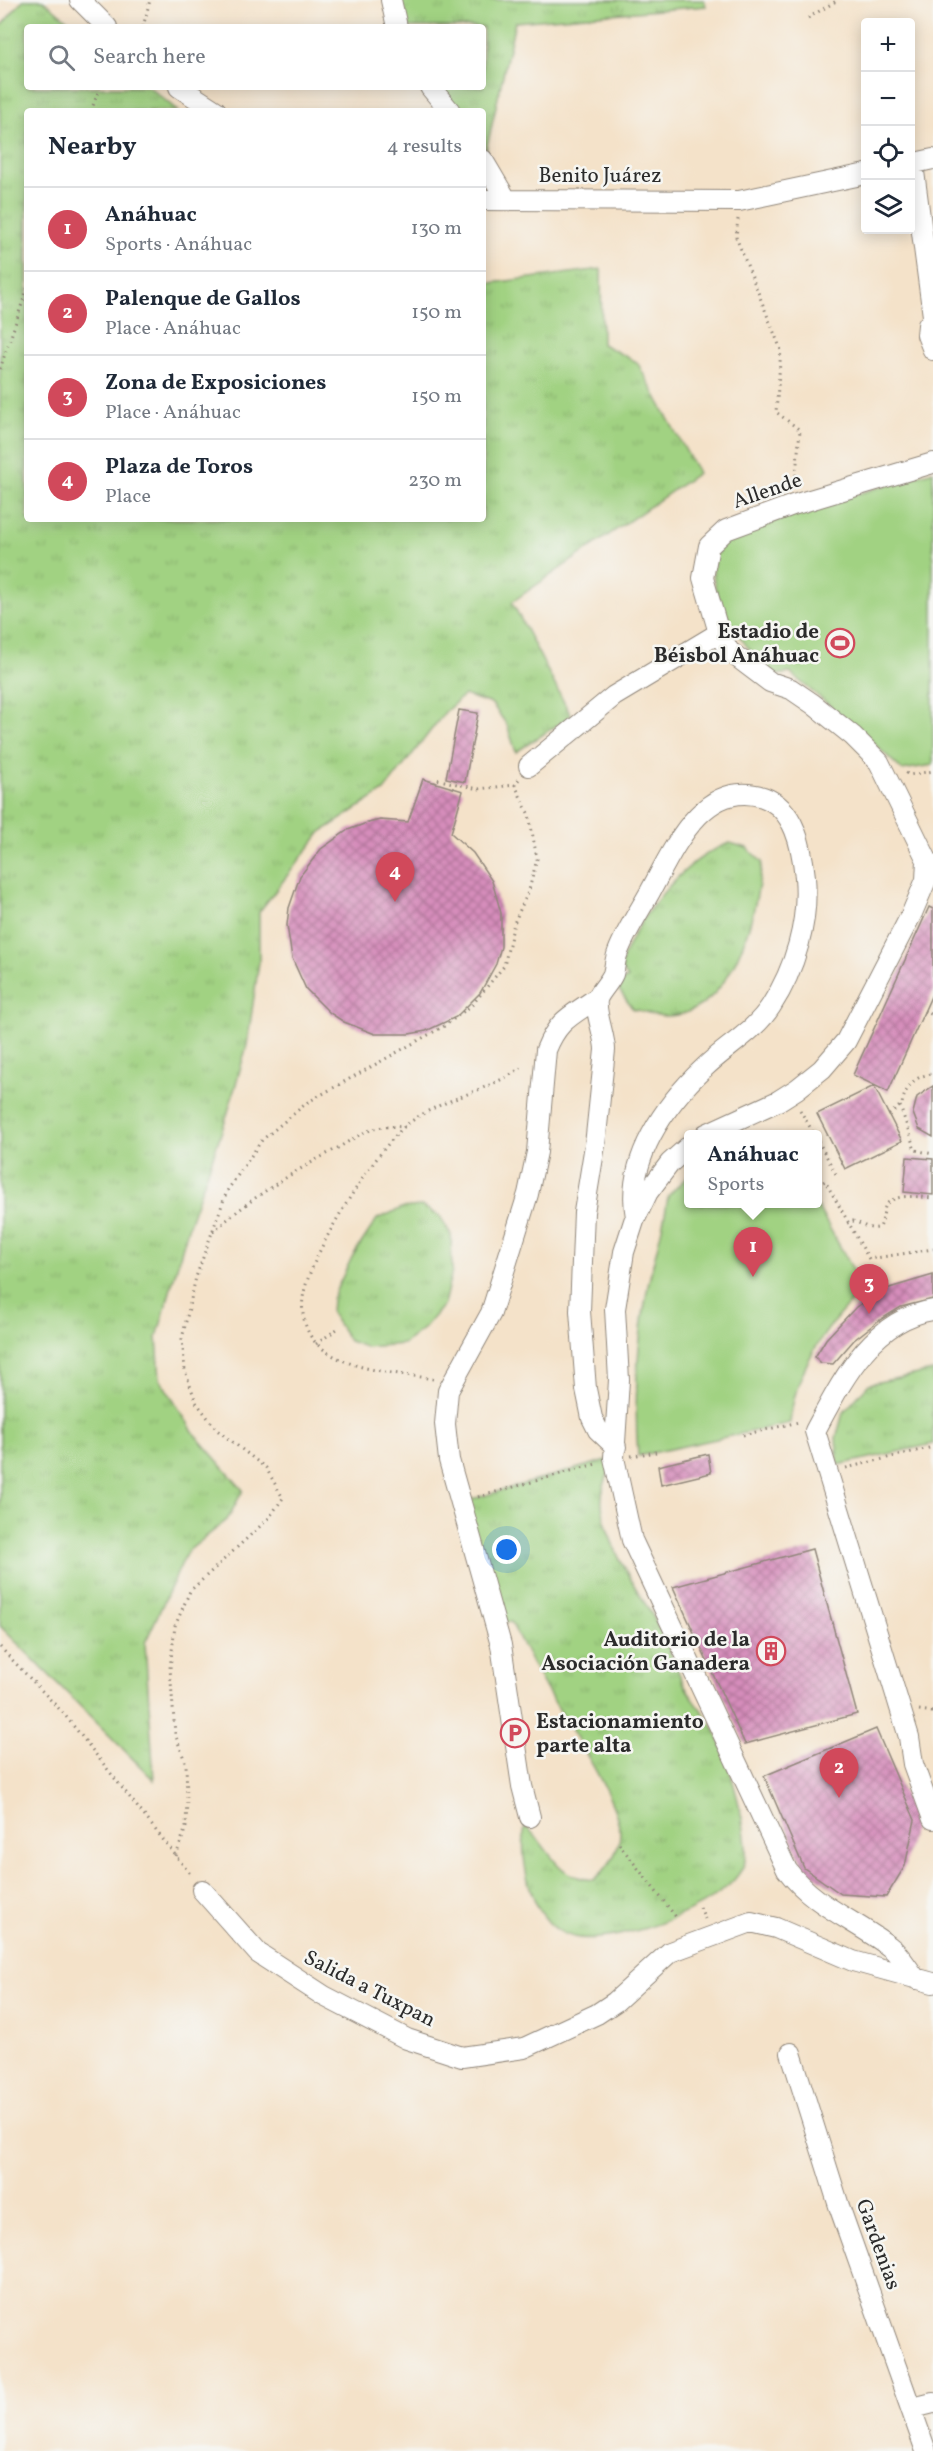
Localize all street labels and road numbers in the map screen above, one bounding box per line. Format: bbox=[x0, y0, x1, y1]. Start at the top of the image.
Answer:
street label: Benito Juárez bbox=[539, 162, 661, 191]
street label: Allende bbox=[729, 466, 806, 517]
street label: Salida a Tuxpan bbox=[298, 1944, 440, 2035]
street label: Gardenias bbox=[848, 2195, 907, 2294]

